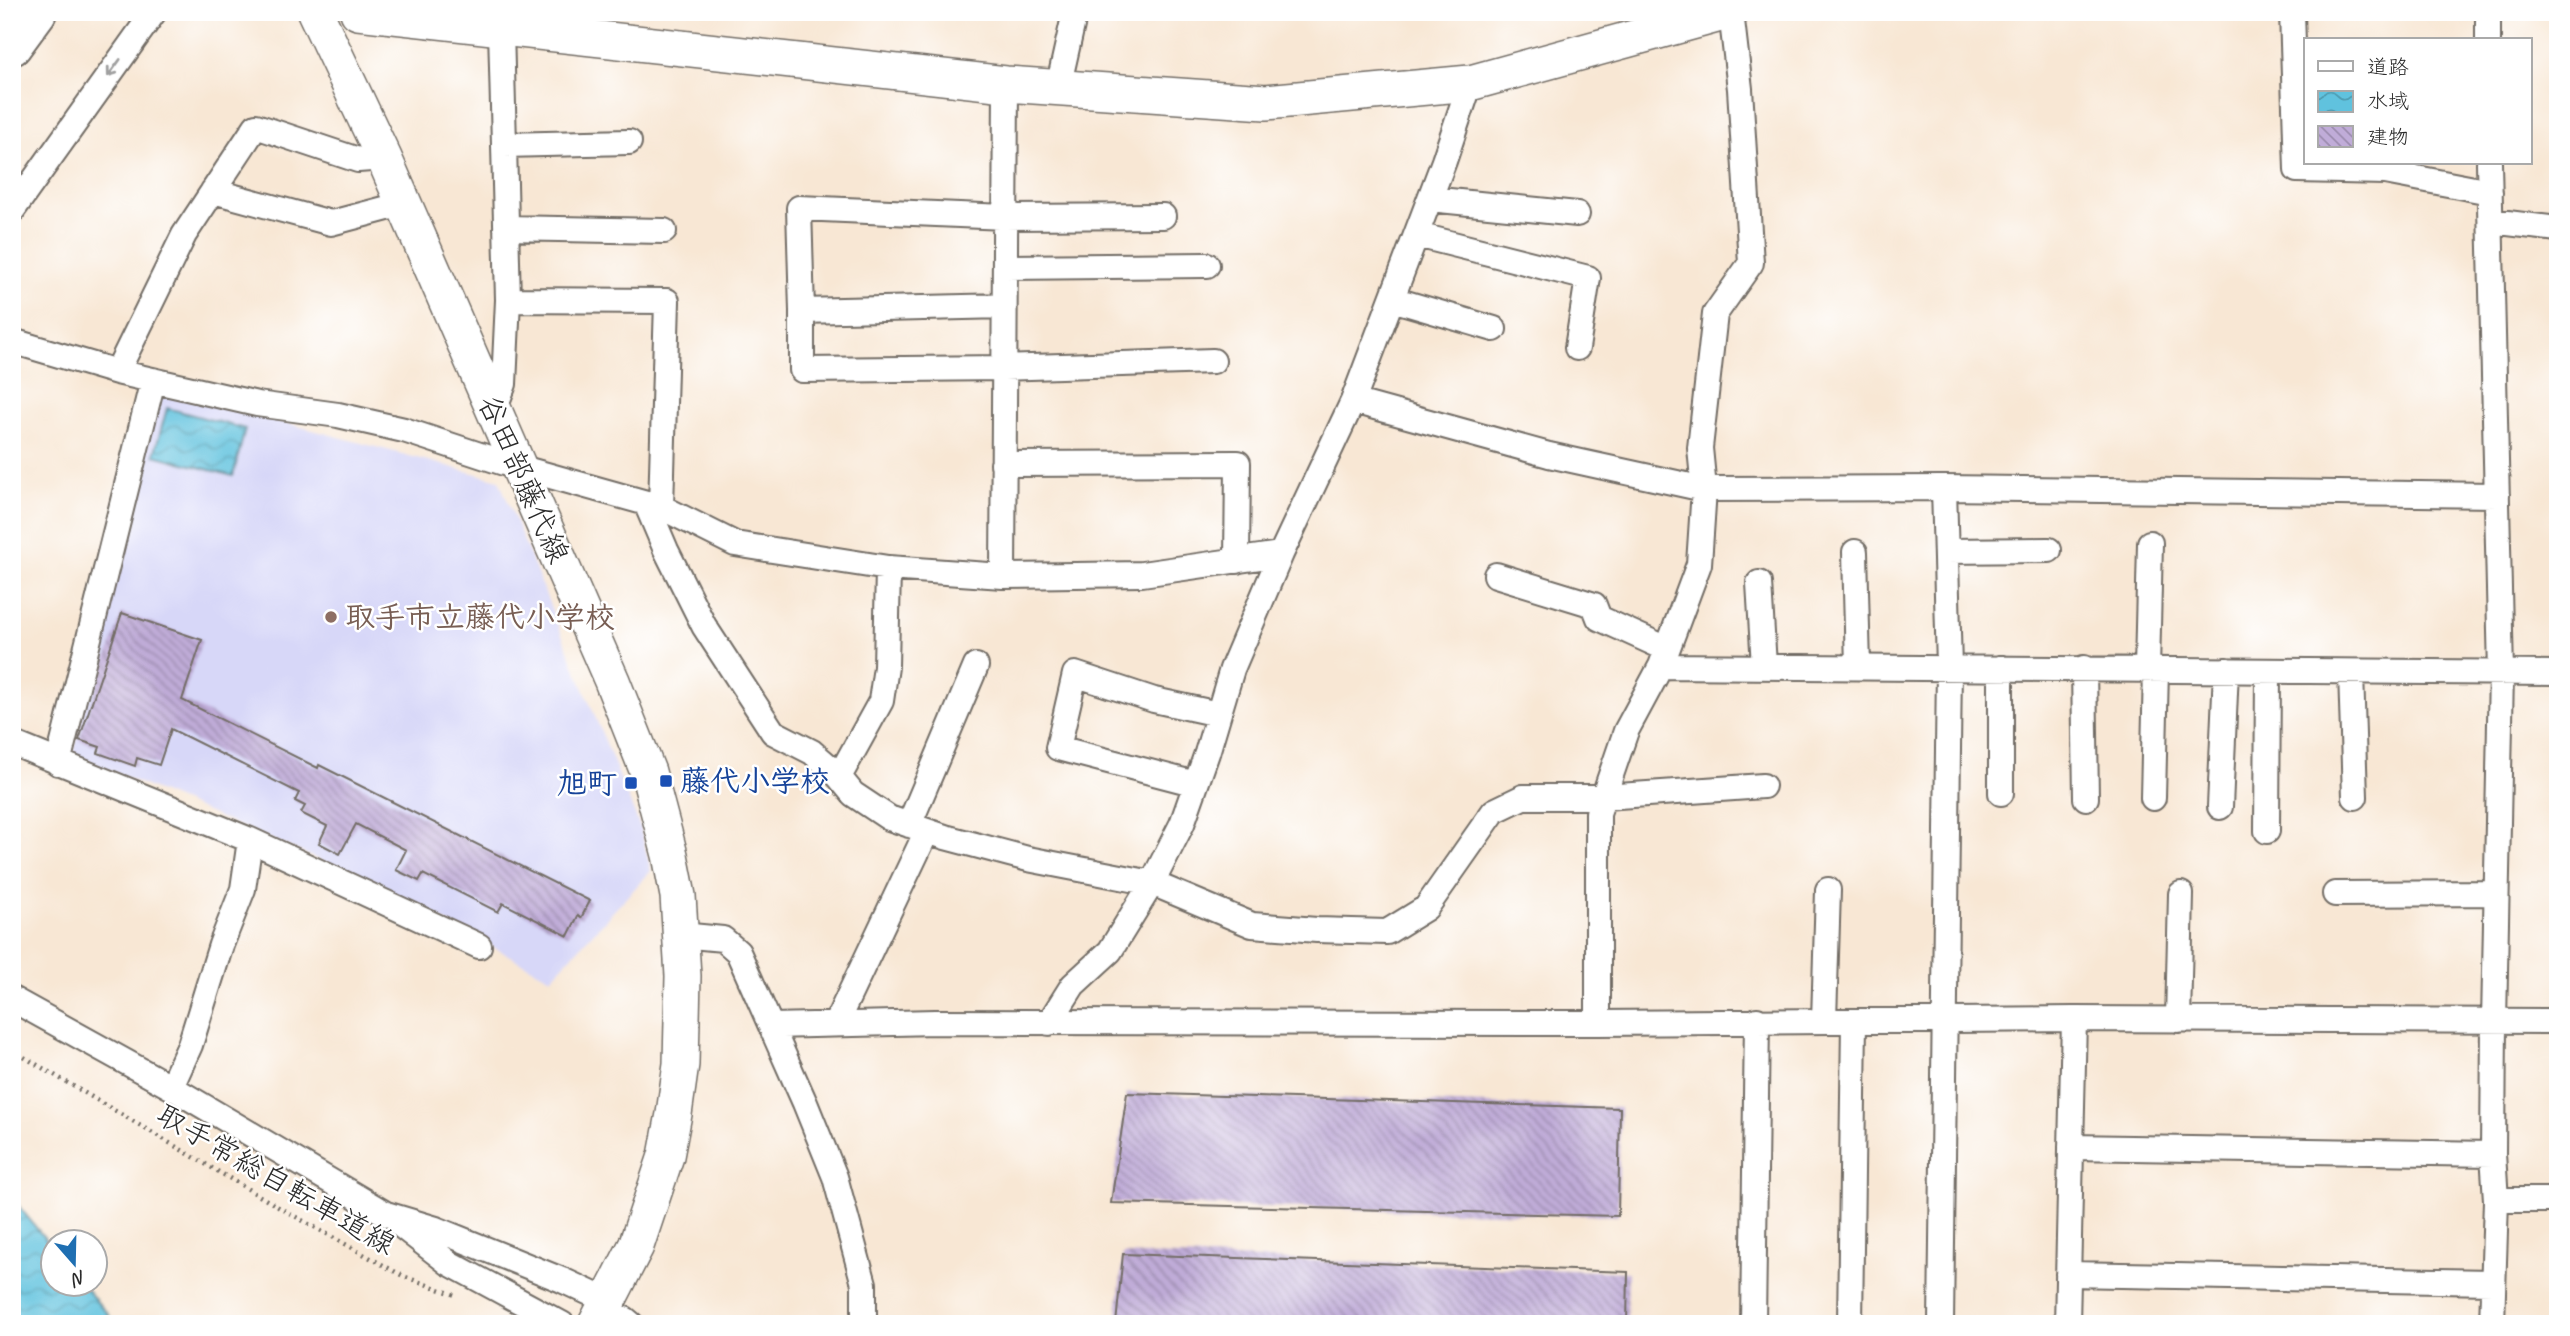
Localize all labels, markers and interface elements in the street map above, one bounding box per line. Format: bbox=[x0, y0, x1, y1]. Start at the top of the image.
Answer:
legend bbox=[2304, 38, 2532, 164]
text: 道路 bbox=[2367, 54, 2409, 80]
one-way arrow bbox=[107, 58, 122, 77]
text: 水域 bbox=[2367, 88, 2409, 114]
text: 建物 bbox=[2367, 124, 2409, 150]
street label: 谷田部藤代線 bbox=[470, 389, 578, 569]
place label: 取手市立藤代小学校 bbox=[345, 598, 615, 636]
marker: 取手市立藤代小学校 bbox=[323, 609, 339, 625]
place label: 藤代小学校 bbox=[680, 762, 830, 800]
place label: 旭町 bbox=[557, 764, 617, 802]
marker: 藤代小学校 bbox=[658, 773, 674, 789]
marker: 旭町 bbox=[623, 775, 639, 791]
street label: 取手常総自転車道線 bbox=[150, 1095, 402, 1263]
north arrow bbox=[38, 1228, 108, 1298]
text: N bbox=[67, 1265, 89, 1292]

